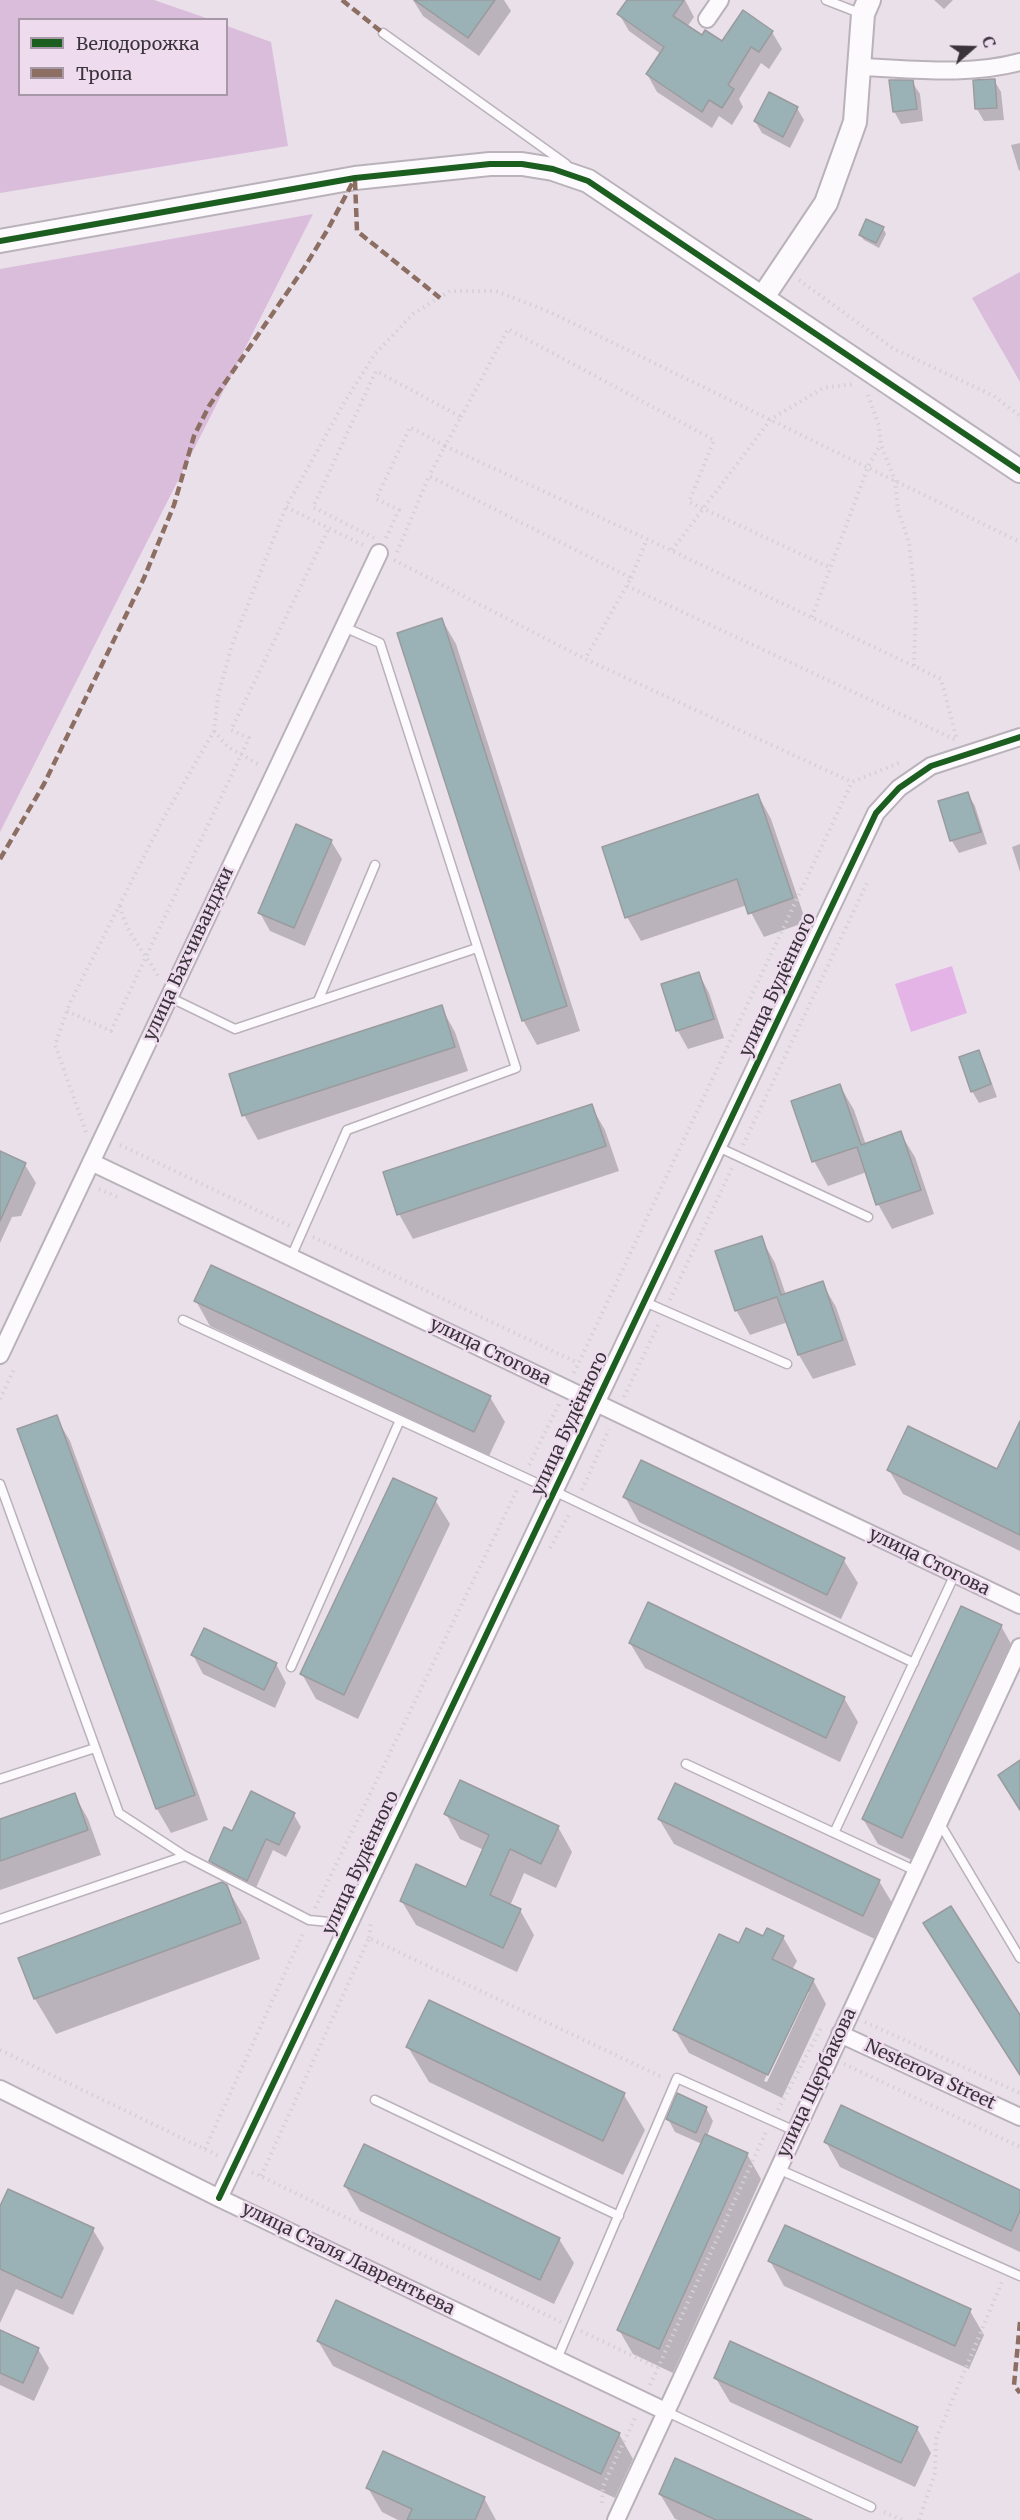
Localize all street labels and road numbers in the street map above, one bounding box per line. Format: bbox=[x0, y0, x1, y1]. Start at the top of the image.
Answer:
street label: улица Бахчиванджи bbox=[139, 864, 239, 1044]
street label: улица Будённого bbox=[735, 910, 821, 1060]
street label: улица Стогова bbox=[426, 1313, 554, 1391]
street label: улица Будённого bbox=[527, 1349, 613, 1499]
street label: улица Стогова bbox=[865, 1523, 993, 1601]
street label: улица Будённого bbox=[318, 1788, 404, 1938]
street label: улица Щербакова bbox=[773, 2005, 861, 2161]
street label: Nesterova Street bbox=[861, 2035, 999, 2115]
street label: улица Сталя Лаврентьева bbox=[238, 2198, 458, 2320]

